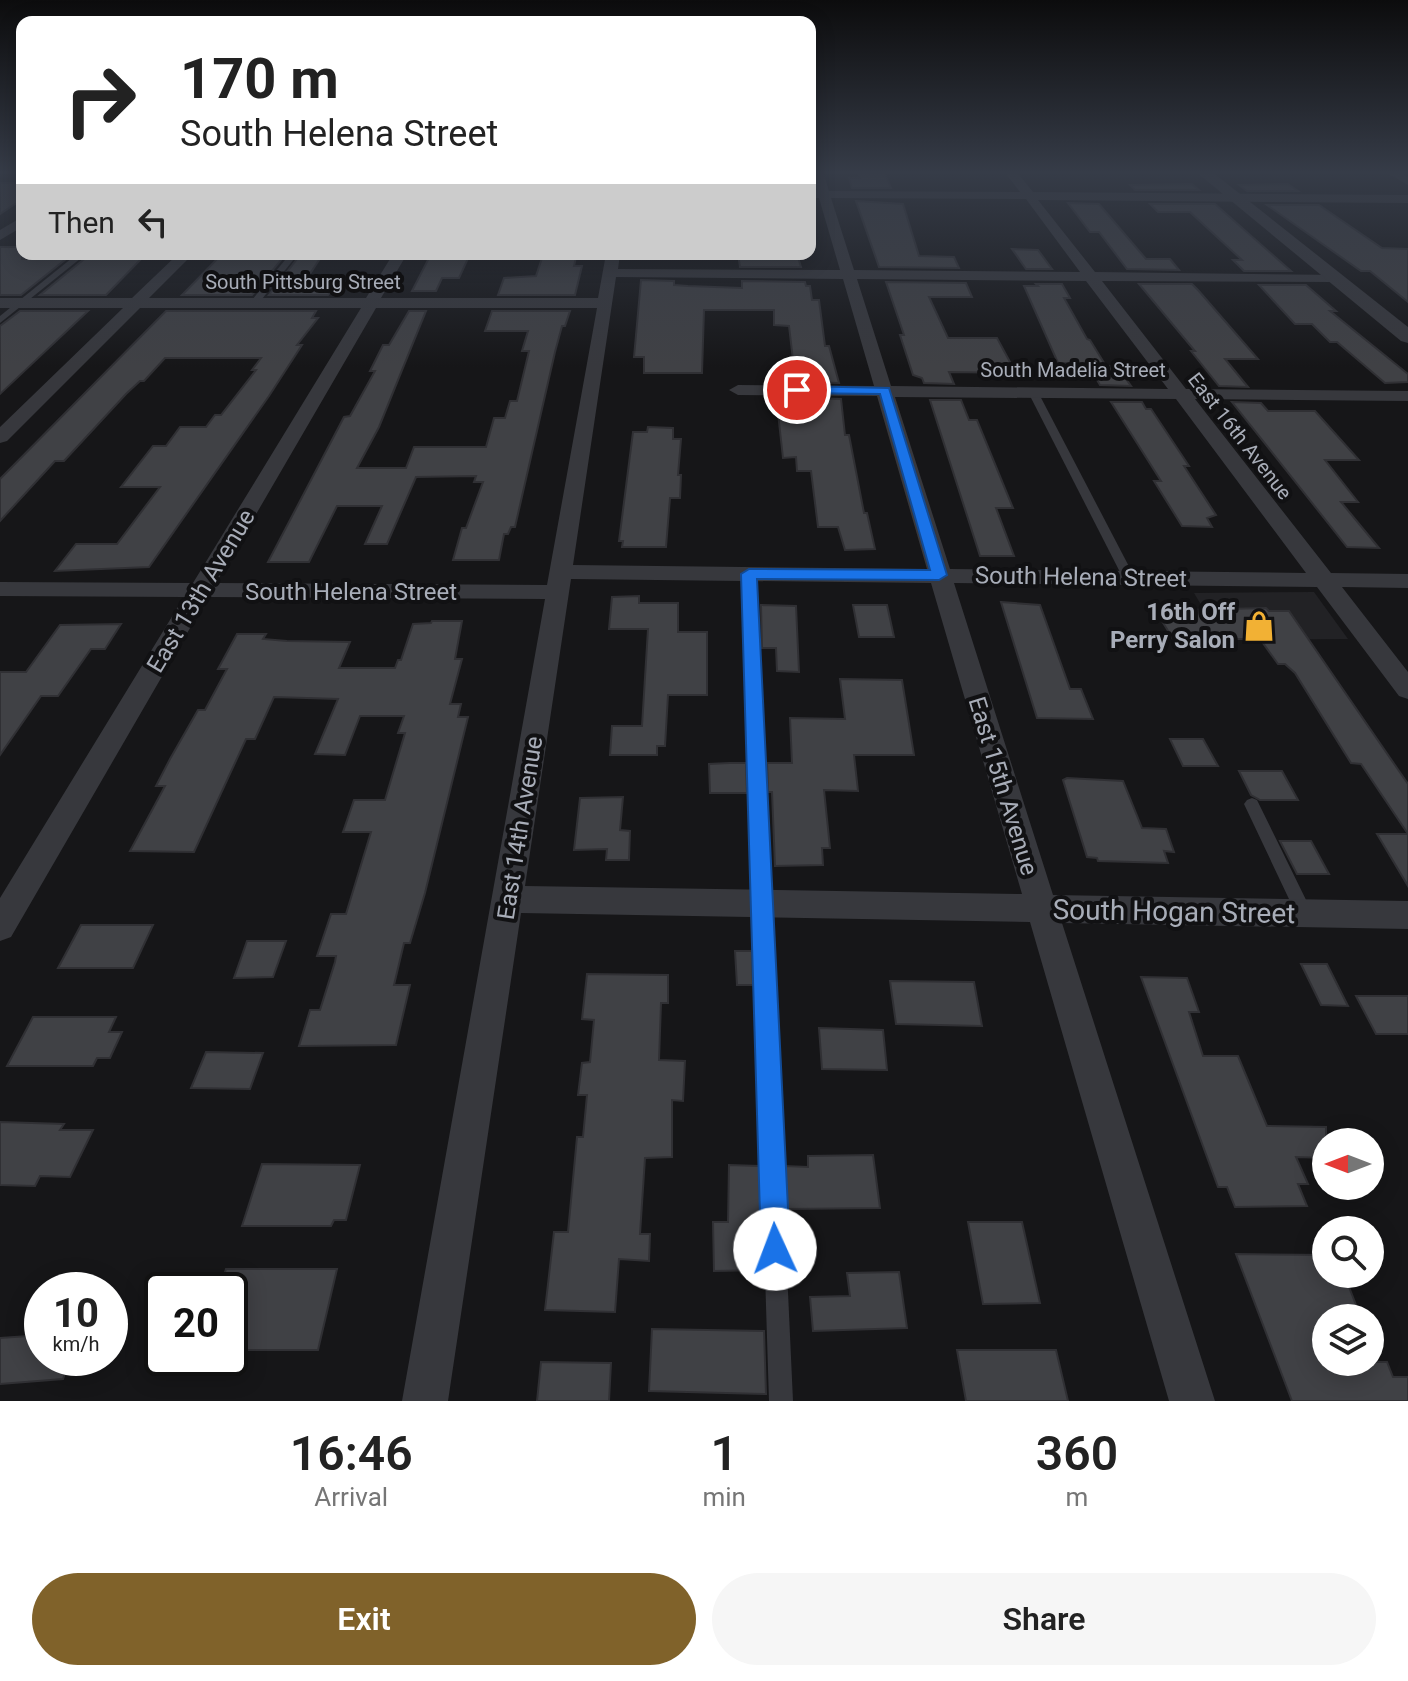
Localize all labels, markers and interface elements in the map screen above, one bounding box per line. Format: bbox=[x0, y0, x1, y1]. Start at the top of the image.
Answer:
text: 170 m bbox=[180, 46, 339, 112]
icon: right bbox=[48, 48, 152, 152]
text: South Helena Street bbox=[180, 113, 498, 155]
icon: left bbox=[131, 200, 175, 244]
text: Then bbox=[48, 205, 115, 240]
street label: South Pittsburg Street bbox=[205, 270, 401, 294]
pin bbox=[763, 356, 831, 424]
street label: South Madelia Street bbox=[980, 358, 1166, 382]
icon: arrive bbox=[775, 368, 819, 412]
street label: East 16th Avenue bbox=[1183, 368, 1297, 504]
street label: East 13th Avenue bbox=[141, 504, 261, 678]
street label: South Helena Street bbox=[975, 561, 1187, 593]
street label: South Helena Street bbox=[245, 578, 457, 606]
place label: 16th Off Perry Salon bbox=[1110, 598, 1235, 654]
shop icon: 16th Off Perry Salon bbox=[1242, 609, 1276, 643]
street label: East 15th Avenue bbox=[963, 693, 1043, 879]
street label: East 14th Avenue bbox=[492, 734, 548, 922]
street label: South Hogan Street bbox=[1052, 893, 1296, 930]
north arrow bbox=[1312, 1128, 1384, 1200]
map controls bbox=[1312, 1128, 1384, 1376]
position arrow bbox=[733, 1207, 817, 1291]
button: search bbox=[1312, 1216, 1384, 1288]
speed limit sign: 20 bbox=[144, 1272, 248, 1376]
text: 10 bbox=[53, 1290, 99, 1337]
button: layers bbox=[1312, 1304, 1384, 1376]
text: km/h bbox=[53, 1332, 99, 1356]
text: 16:46 bbox=[290, 1425, 413, 1482]
text: 1 bbox=[711, 1425, 738, 1482]
text: 360 bbox=[1036, 1425, 1118, 1482]
text: Arrival bbox=[314, 1482, 388, 1512]
text: min bbox=[702, 1482, 746, 1512]
text: m bbox=[1066, 1482, 1088, 1512]
button: Exit bbox=[32, 1573, 696, 1665]
button: Share bbox=[712, 1573, 1376, 1665]

